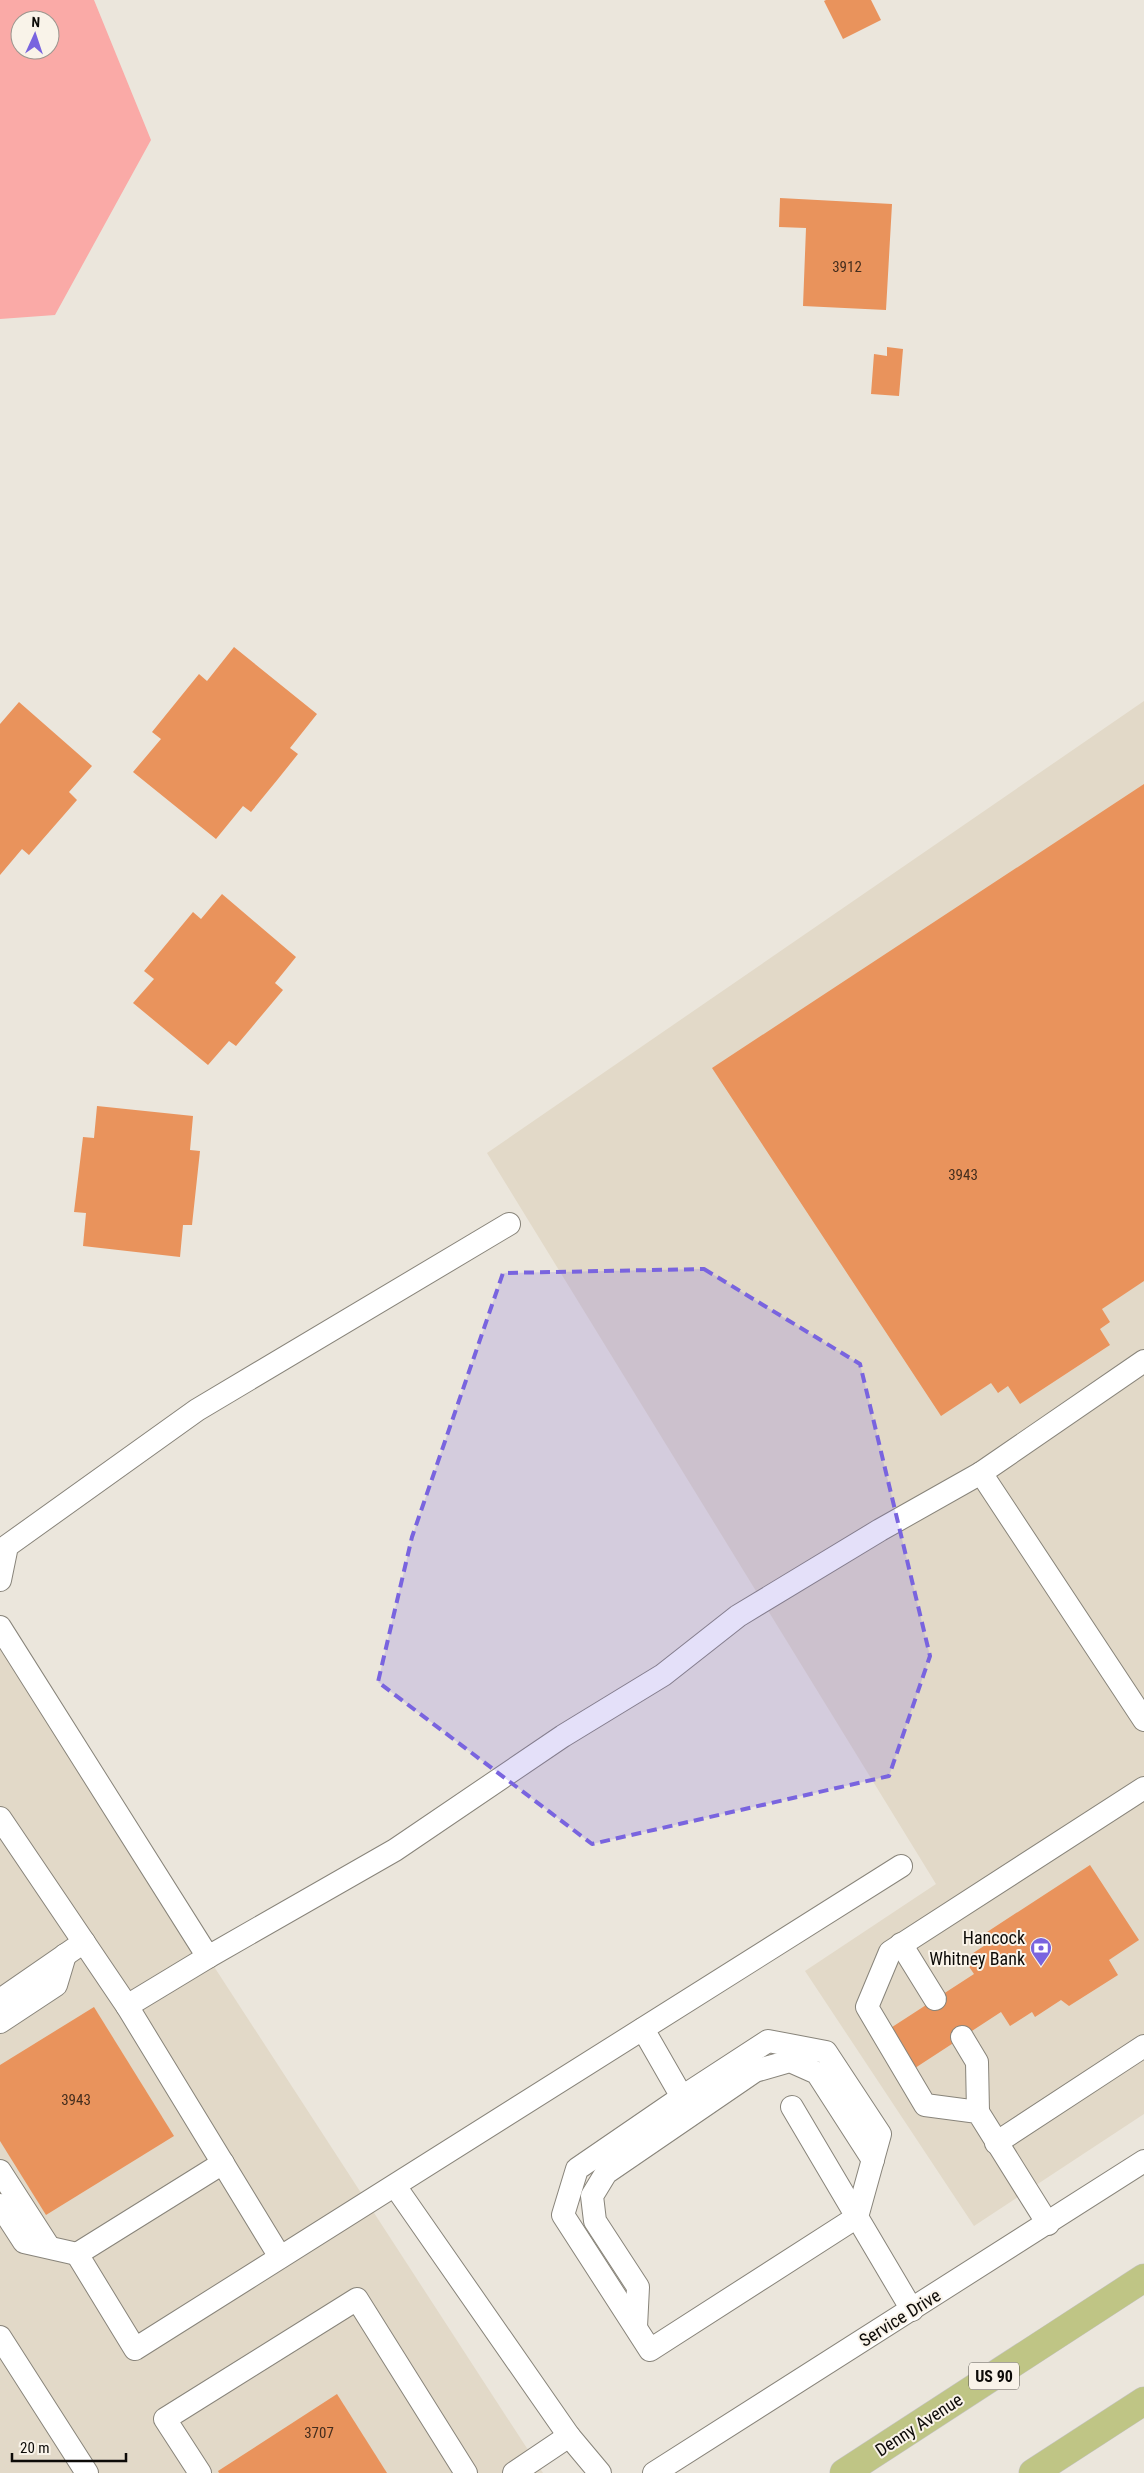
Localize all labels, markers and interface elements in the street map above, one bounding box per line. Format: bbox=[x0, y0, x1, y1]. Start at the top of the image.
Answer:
north arrow bbox=[10, 10, 60, 60]
text: N bbox=[31, 14, 40, 30]
house number: 3912 bbox=[832, 258, 862, 276]
house number: 3943 bbox=[948, 1166, 978, 1184]
place label: Hancock Whitney Bank bbox=[929, 1927, 1025, 1969]
bank icon: Hancock Whitney Bank bbox=[1029, 1936, 1053, 1967]
house number: 3943 bbox=[61, 2091, 91, 2109]
street label: Service Drive bbox=[855, 2284, 944, 2351]
road number: US 90 bbox=[969, 2362, 1019, 2390]
street label: Denny Avenue bbox=[871, 2389, 966, 2461]
house number: 3707 bbox=[304, 2424, 334, 2442]
scale bar bbox=[12, 2430, 126, 2462]
text: 20 m bbox=[20, 2439, 50, 2457]

